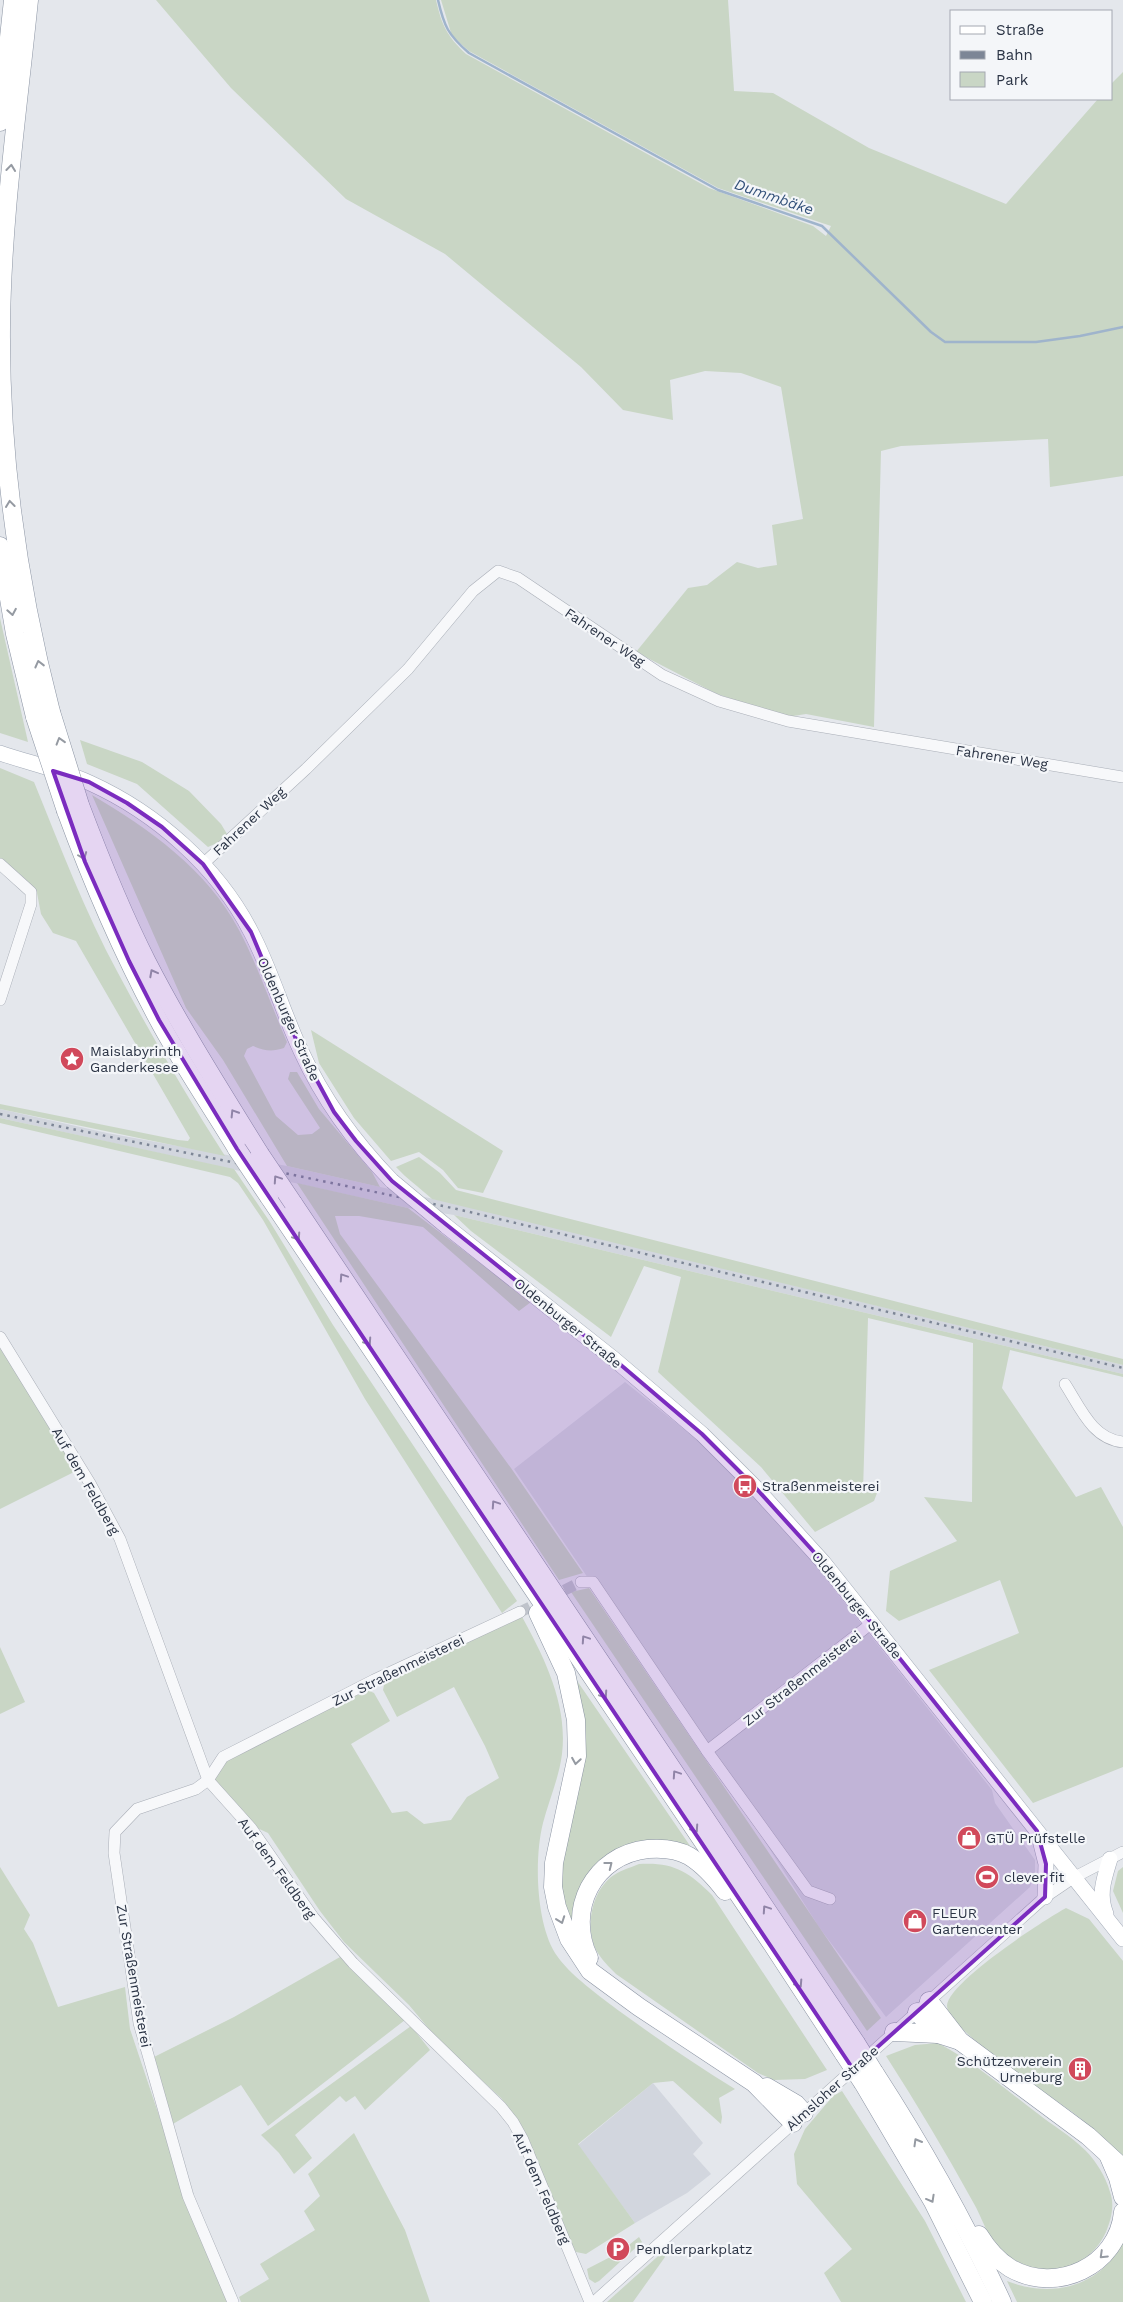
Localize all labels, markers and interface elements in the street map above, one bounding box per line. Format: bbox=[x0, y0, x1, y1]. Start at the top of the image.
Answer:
legend bbox=[950, 10, 1113, 100]
text: Straße bbox=[996, 21, 1044, 39]
text: Bahn bbox=[996, 46, 1033, 64]
text: Park bbox=[996, 71, 1029, 89]
one-way arrow bbox=[5, 163, 16, 171]
water label: Dummbäke bbox=[732, 175, 816, 219]
one-way arrow bbox=[5, 500, 16, 508]
street label: Fahrener Weg bbox=[562, 604, 649, 670]
one-way arrow bbox=[6, 607, 16, 616]
one-way arrow bbox=[34, 660, 45, 669]
one-way arrow bbox=[55, 738, 65, 746]
street label: Fahrener Weg bbox=[955, 742, 1050, 772]
street label: Fahrener Weg bbox=[210, 783, 289, 859]
one-way arrow bbox=[77, 851, 87, 860]
street label: Oldenburger Straße bbox=[254, 955, 324, 1083]
one-way arrow bbox=[149, 969, 159, 978]
place label: Maislabyrinth Ganderkesee bbox=[90, 1043, 181, 1075]
place icon: Maislabyrinth Ganderkesee bbox=[59, 1046, 85, 1072]
one-way arrow bbox=[231, 1110, 241, 1119]
one-way arrow bbox=[273, 1175, 283, 1184]
one-way arrow bbox=[291, 1231, 300, 1241]
one-way arrow bbox=[340, 1273, 349, 1283]
street label: Oldenburger Straße bbox=[511, 1275, 625, 1371]
one-way arrow bbox=[362, 1337, 371, 1346]
street label: Auf dem Feldberg bbox=[49, 1425, 123, 1538]
bus stop icon: Straßenmeisterei bbox=[732, 1473, 758, 1499]
place label: Straßenmeisterei bbox=[762, 1478, 879, 1494]
one-way arrow bbox=[492, 1500, 501, 1510]
street label: Oldenburger Straße bbox=[809, 1548, 905, 1662]
street label: Zur Straßenmeisterei bbox=[740, 1627, 864, 1729]
street label: Zur Straßenmeisterei bbox=[329, 1631, 467, 1709]
one-way arrow bbox=[582, 1635, 591, 1645]
one-way arrow bbox=[598, 1689, 607, 1698]
one-way arrow bbox=[571, 1757, 581, 1765]
one-way arrow bbox=[673, 1770, 682, 1780]
street label: Auf dem Feldberg bbox=[235, 1814, 319, 1922]
one-way arrow bbox=[689, 1824, 698, 1833]
shop icon: GTÜ Prüfstelle bbox=[956, 1825, 982, 1851]
place label: GTÜ Prüfstelle bbox=[986, 1830, 1086, 1846]
one-way arrow bbox=[603, 1863, 612, 1871]
sports icon: clever fit bbox=[974, 1864, 1000, 1890]
place label: clever fit bbox=[1004, 1869, 1064, 1885]
street label: Zur Straßenmeisterei bbox=[114, 1903, 154, 2049]
one-way arrow bbox=[763, 1905, 773, 1914]
place label: FLEUR Gartencenter bbox=[932, 1905, 1022, 1937]
shop icon: FLEUR Gartencenter bbox=[902, 1908, 928, 1934]
one-way arrow bbox=[555, 1915, 565, 1924]
one-way arrow bbox=[793, 1979, 802, 1988]
street label: Almsloher Straße bbox=[782, 2042, 882, 2134]
place label: Schützenverein Urneburg bbox=[957, 2053, 1063, 2085]
building icon: Schützenverein Urneburg bbox=[1067, 2056, 1093, 2082]
street label: Auf dem Feldberg bbox=[510, 2129, 574, 2247]
one-way arrow bbox=[914, 2138, 924, 2147]
one-way arrow bbox=[925, 2194, 935, 2203]
parking icon: Pendlerparkplatz bbox=[605, 2236, 631, 2262]
place label: Pendlerparkplatz bbox=[636, 2241, 752, 2257]
one-way arrow bbox=[1100, 2249, 1109, 2258]

